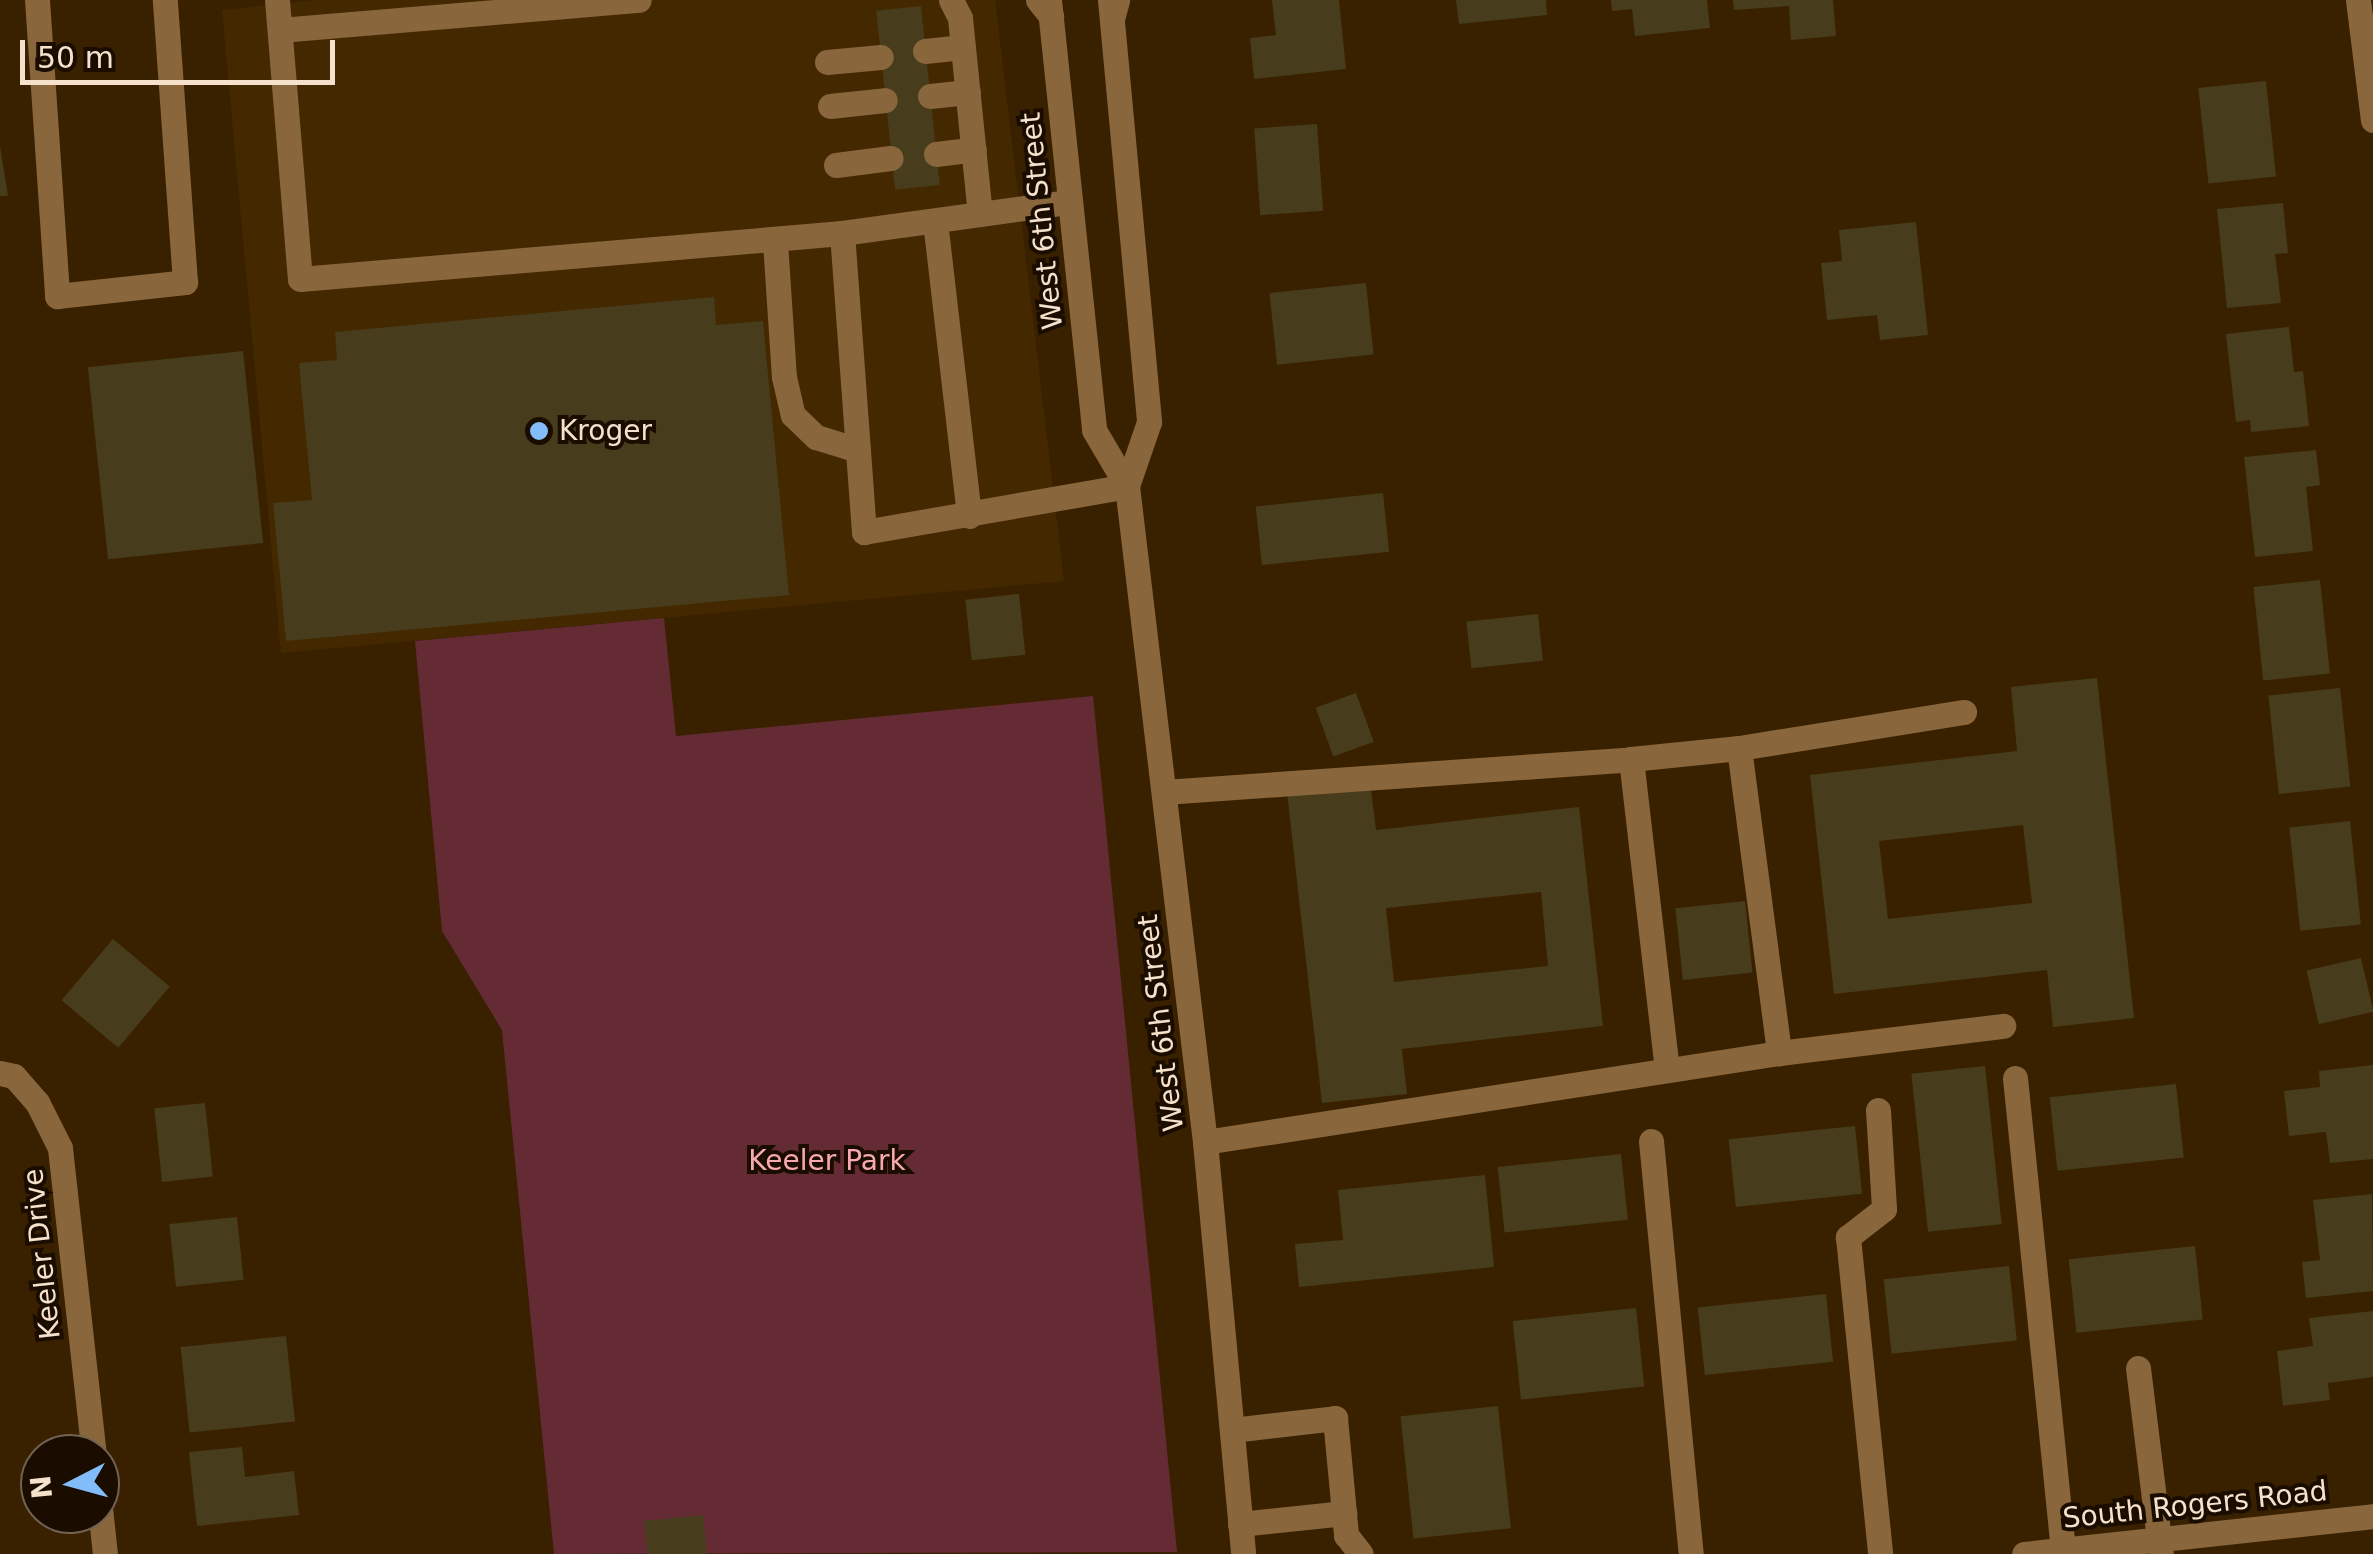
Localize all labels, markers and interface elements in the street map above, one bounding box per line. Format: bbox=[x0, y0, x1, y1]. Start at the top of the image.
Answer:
scale bar bbox=[25, 20, 340, 82]
text: 50 m bbox=[37, 40, 114, 75]
street label: West 6th Street bbox=[1014, 111, 1070, 331]
place label: Kroger bbox=[559, 414, 652, 448]
marker: Kroger bbox=[528, 420, 550, 442]
street label: West 6th Street bbox=[1131, 913, 1191, 1133]
park label: Keeler Park bbox=[748, 1144, 906, 1178]
street label: Keeler Drive bbox=[16, 1167, 68, 1341]
north arrow bbox=[20, 1434, 120, 1534]
text: N bbox=[24, 1474, 59, 1500]
street label: South Rogers Road bbox=[2061, 1474, 2329, 1536]

